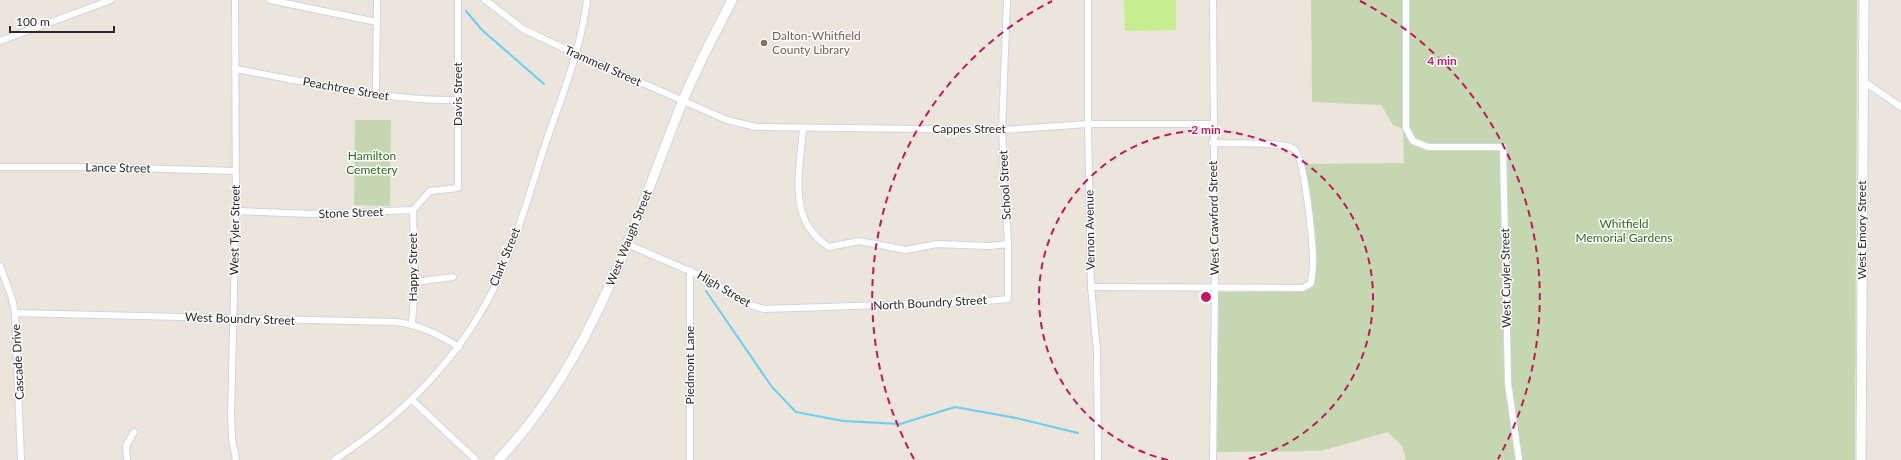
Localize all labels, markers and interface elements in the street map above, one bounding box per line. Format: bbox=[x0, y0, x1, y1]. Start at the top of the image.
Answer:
scale bar bbox=[10, 8, 114, 34]
text: 100 m bbox=[16, 14, 50, 29]
place label: Dalton-Whitfield County Library bbox=[772, 28, 861, 57]
marker: Dalton-Whitfield County Library bbox=[759, 38, 769, 48]
street label: Trammell Street bbox=[563, 42, 645, 89]
text: 4 min bbox=[1427, 53, 1457, 68]
street label: Davis Street bbox=[450, 61, 465, 126]
street label: Peachtree Street bbox=[302, 74, 391, 104]
street label: Cappes Street bbox=[932, 121, 1007, 136]
text: 2 min bbox=[1191, 122, 1221, 137]
park label: Hamilton Cemetery bbox=[346, 148, 399, 177]
street label: School Street bbox=[995, 149, 1014, 220]
street label: Lance Street bbox=[85, 159, 152, 176]
street label: West Crawford Street bbox=[1205, 160, 1222, 275]
street label: West Emory Street bbox=[1854, 180, 1869, 280]
street label: West Tyler Street bbox=[226, 184, 243, 275]
street label: West Waugh Street bbox=[602, 187, 655, 288]
street label: Vernon Avenue bbox=[1081, 190, 1098, 270]
street label: Stone Street bbox=[318, 204, 384, 221]
park label: Whitfield Memorial Gardens bbox=[1576, 216, 1672, 245]
street label: Clark Street bbox=[486, 225, 523, 288]
street label: West Cuyler Street bbox=[1497, 227, 1514, 328]
street label: Happy Street bbox=[405, 232, 420, 301]
street label: High Street bbox=[695, 267, 754, 310]
centre of rings bbox=[1199, 290, 1213, 304]
street label: North Boundry Street bbox=[873, 292, 988, 313]
street label: West Boundry Street bbox=[185, 309, 296, 328]
street label: Cascade Drive bbox=[8, 324, 27, 400]
street label: Piedmont Lane bbox=[682, 326, 697, 404]

